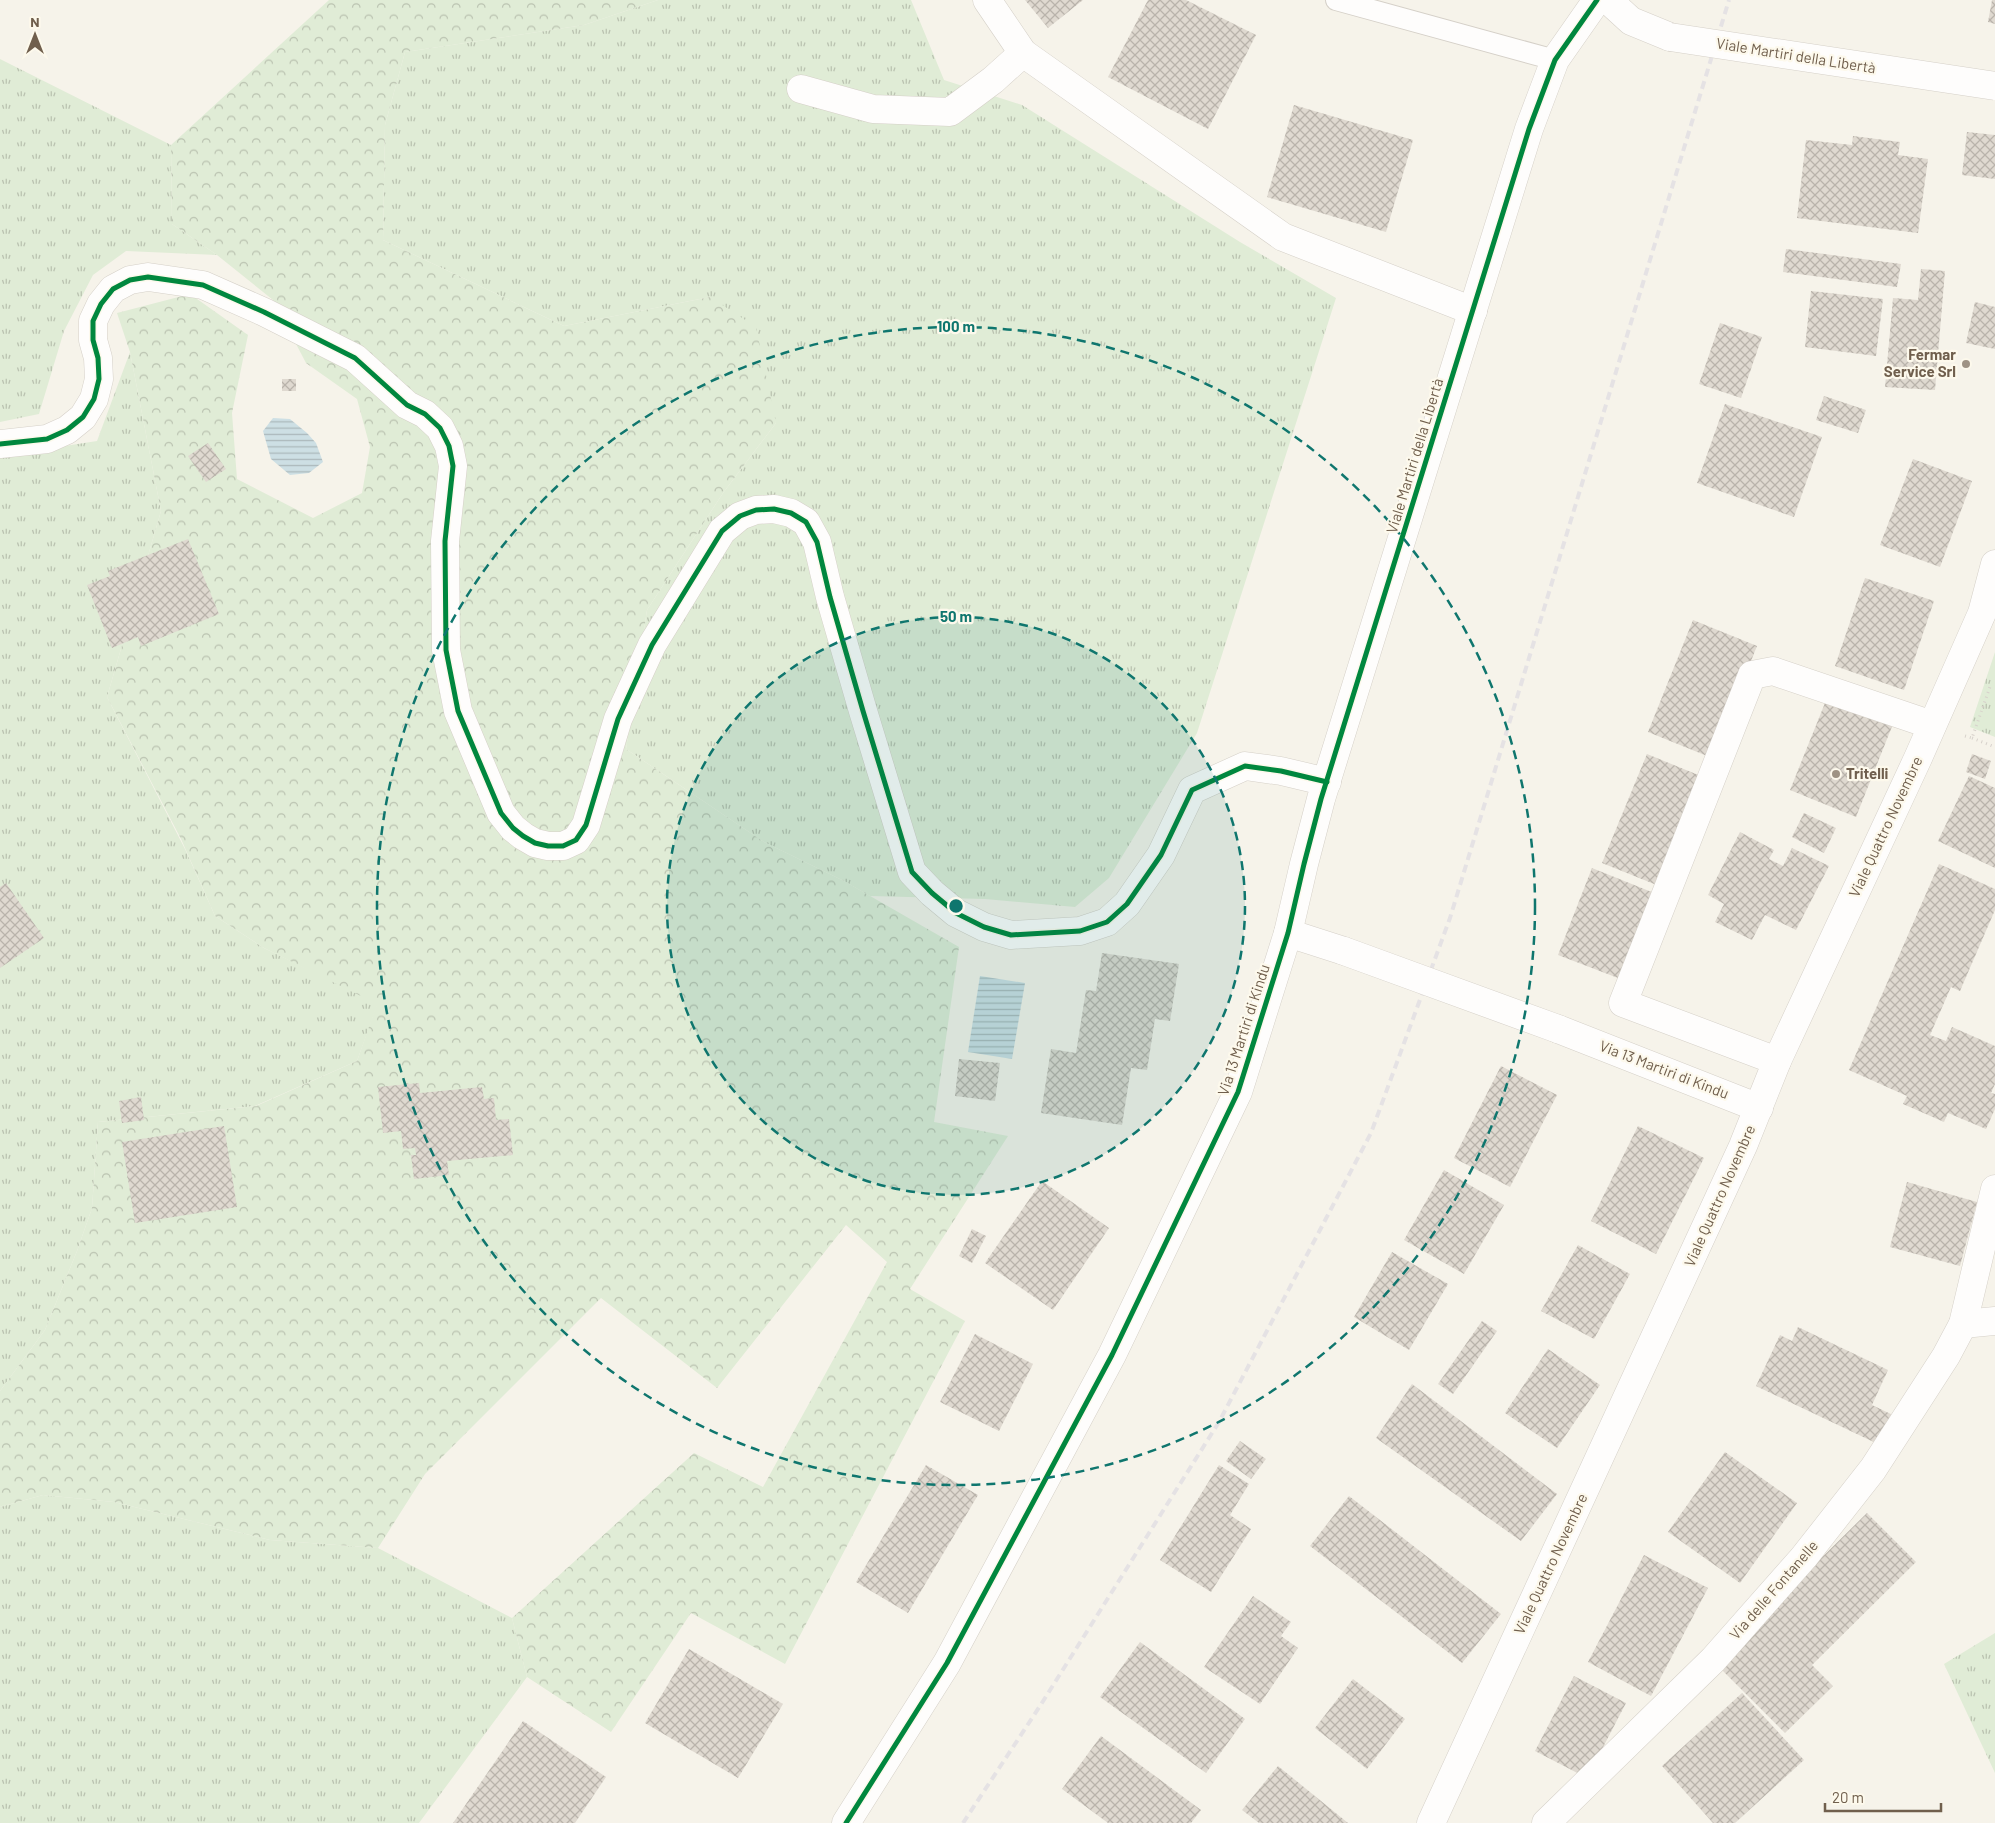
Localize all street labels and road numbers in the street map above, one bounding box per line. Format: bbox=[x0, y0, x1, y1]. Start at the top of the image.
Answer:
street label: Viale Martiri della Libertà bbox=[1715, 34, 1877, 77]
street label: Viale Martiri della Libertà bbox=[1382, 376, 1446, 535]
street label: Viale Quattro Novembre bbox=[1845, 753, 1926, 900]
street label: Via 13 Martiri di Kindu bbox=[1213, 962, 1273, 1098]
street label: Via 13 Martiri di Kindu bbox=[1597, 1036, 1732, 1102]
street label: Viale Quattro Novembre bbox=[1680, 1122, 1759, 1269]
street label: Viale Quattro Novembre bbox=[1510, 1490, 1591, 1637]
street label: Via delle Fontanelle bbox=[1725, 1536, 1821, 1643]

